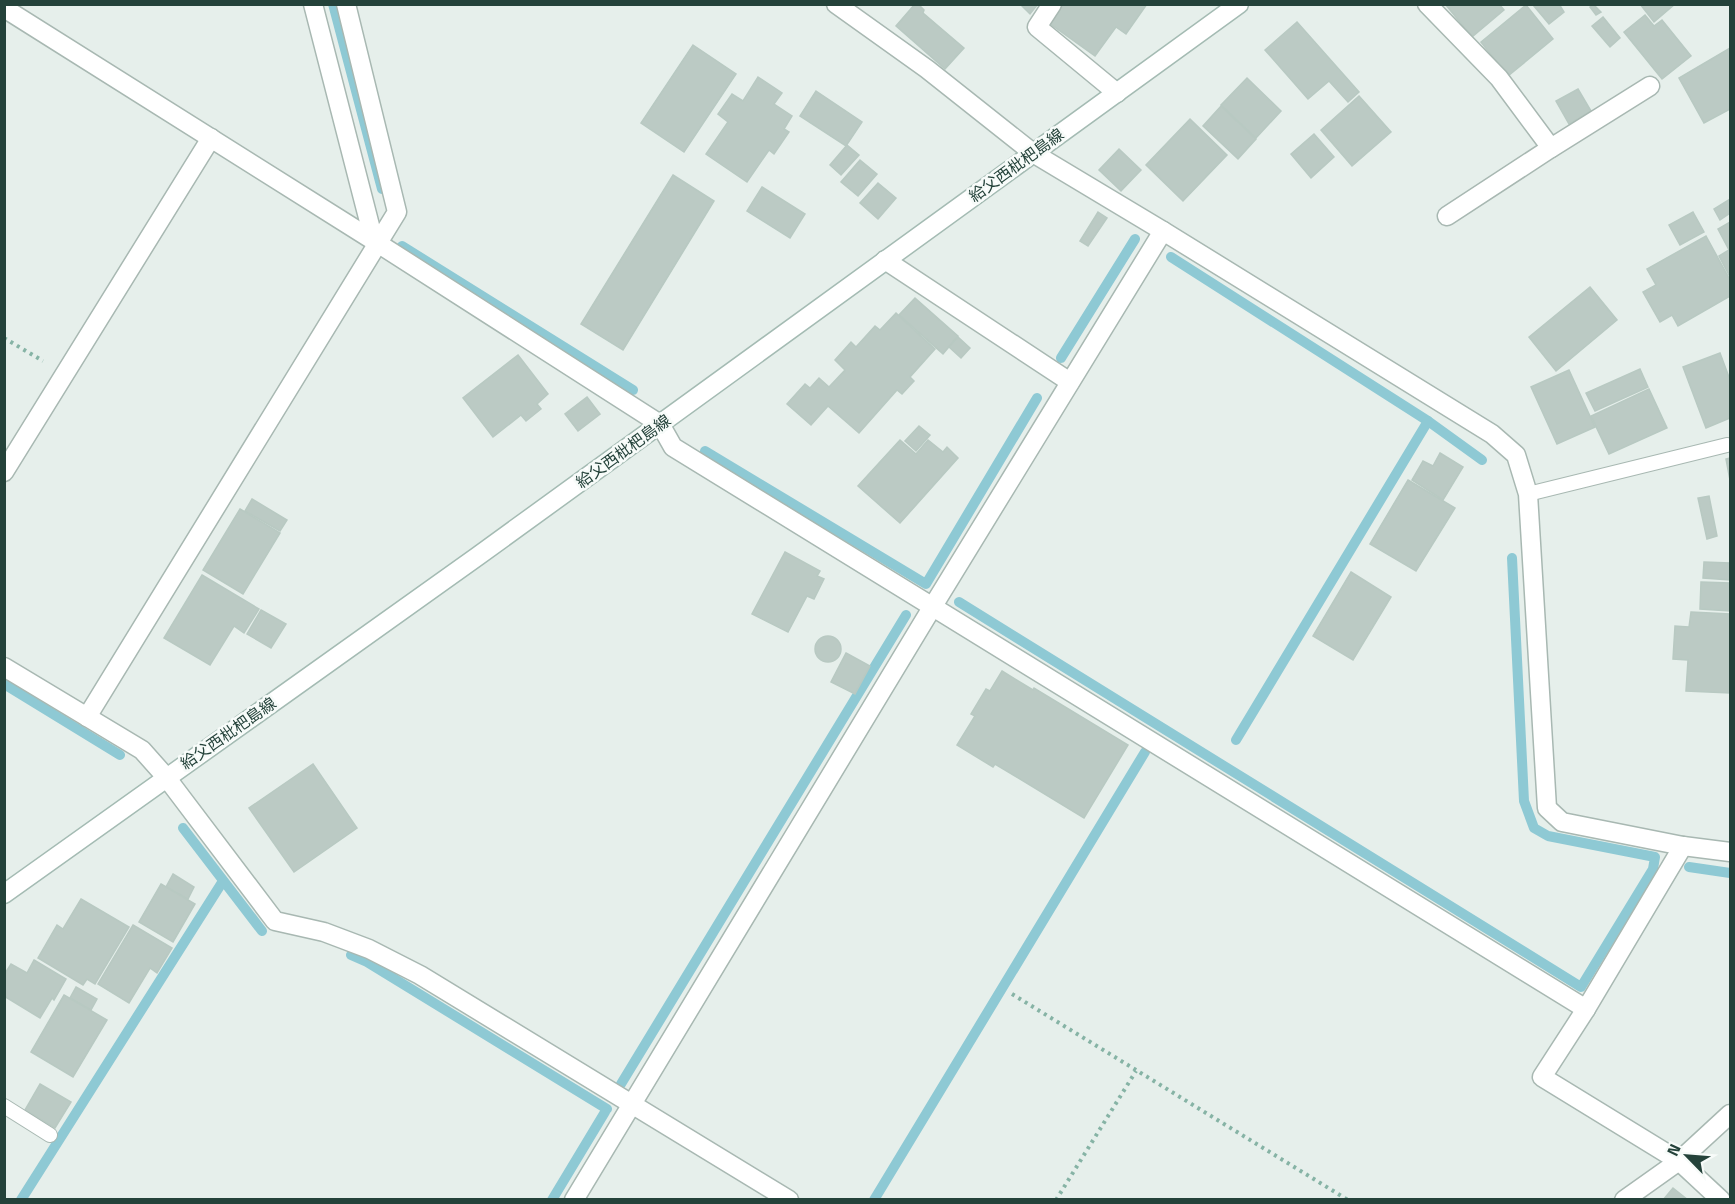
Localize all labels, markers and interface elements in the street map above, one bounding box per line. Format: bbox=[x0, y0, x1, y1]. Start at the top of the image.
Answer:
street label: 給父西枇杷島線 bbox=[964, 122, 1068, 208]
street label: 給父西枇杷島線 bbox=[571, 408, 675, 494]
street label: 給父西枇杷島線 bbox=[175, 691, 281, 775]
north arrow bbox=[1657, 1126, 1717, 1186]
text: N bbox=[1660, 1140, 1687, 1160]

